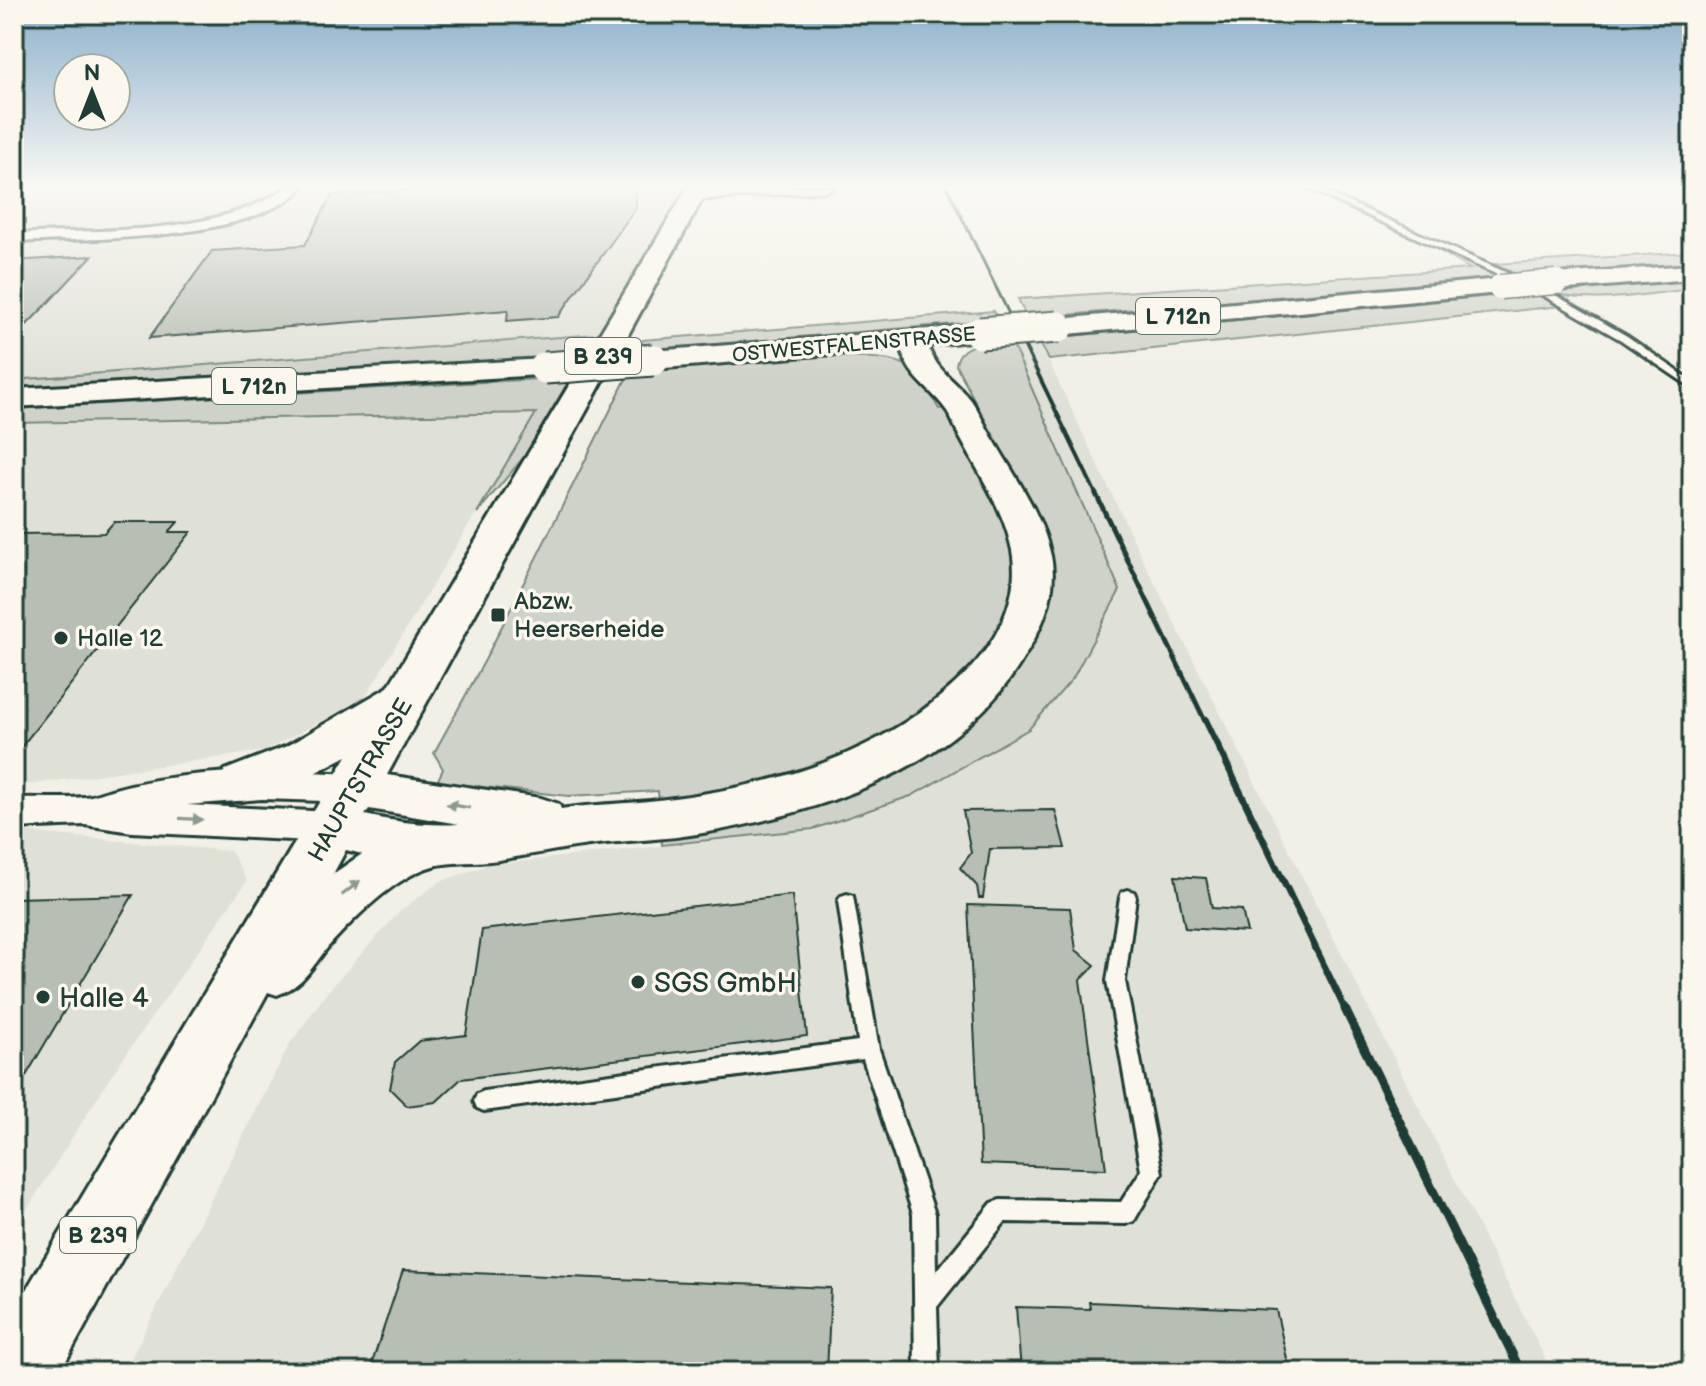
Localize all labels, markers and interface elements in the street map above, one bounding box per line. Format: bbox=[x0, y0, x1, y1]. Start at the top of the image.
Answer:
north arrow bbox=[52, 52, 132, 132]
text: N bbox=[84, 60, 100, 87]
road number: L 712n bbox=[1136, 298, 1220, 334]
street label: OSTWESTFALENSTRASSE bbox=[731, 322, 977, 368]
road number: B 239 bbox=[565, 338, 641, 374]
road number: L 712n bbox=[212, 368, 296, 404]
place label: Abzw. Heerserheide bbox=[514, 587, 665, 644]
marker: Abzw. Heerserheide bbox=[489, 606, 507, 624]
place label: Halle 12 bbox=[77, 624, 163, 653]
marker: Halle 12 bbox=[52, 629, 70, 647]
street label: HAUPTSTRASSE bbox=[302, 693, 419, 867]
one-way arrow bbox=[445, 799, 470, 812]
one-way arrow bbox=[179, 813, 204, 826]
one-way arrow bbox=[341, 880, 361, 897]
place label: SGS GmbH bbox=[654, 967, 797, 1000]
marker: SGS GmbH bbox=[629, 973, 647, 991]
place label: Halle 4 bbox=[59, 982, 149, 1015]
marker: Halle 4 bbox=[34, 988, 52, 1006]
road number: B 239 bbox=[60, 1217, 136, 1253]

